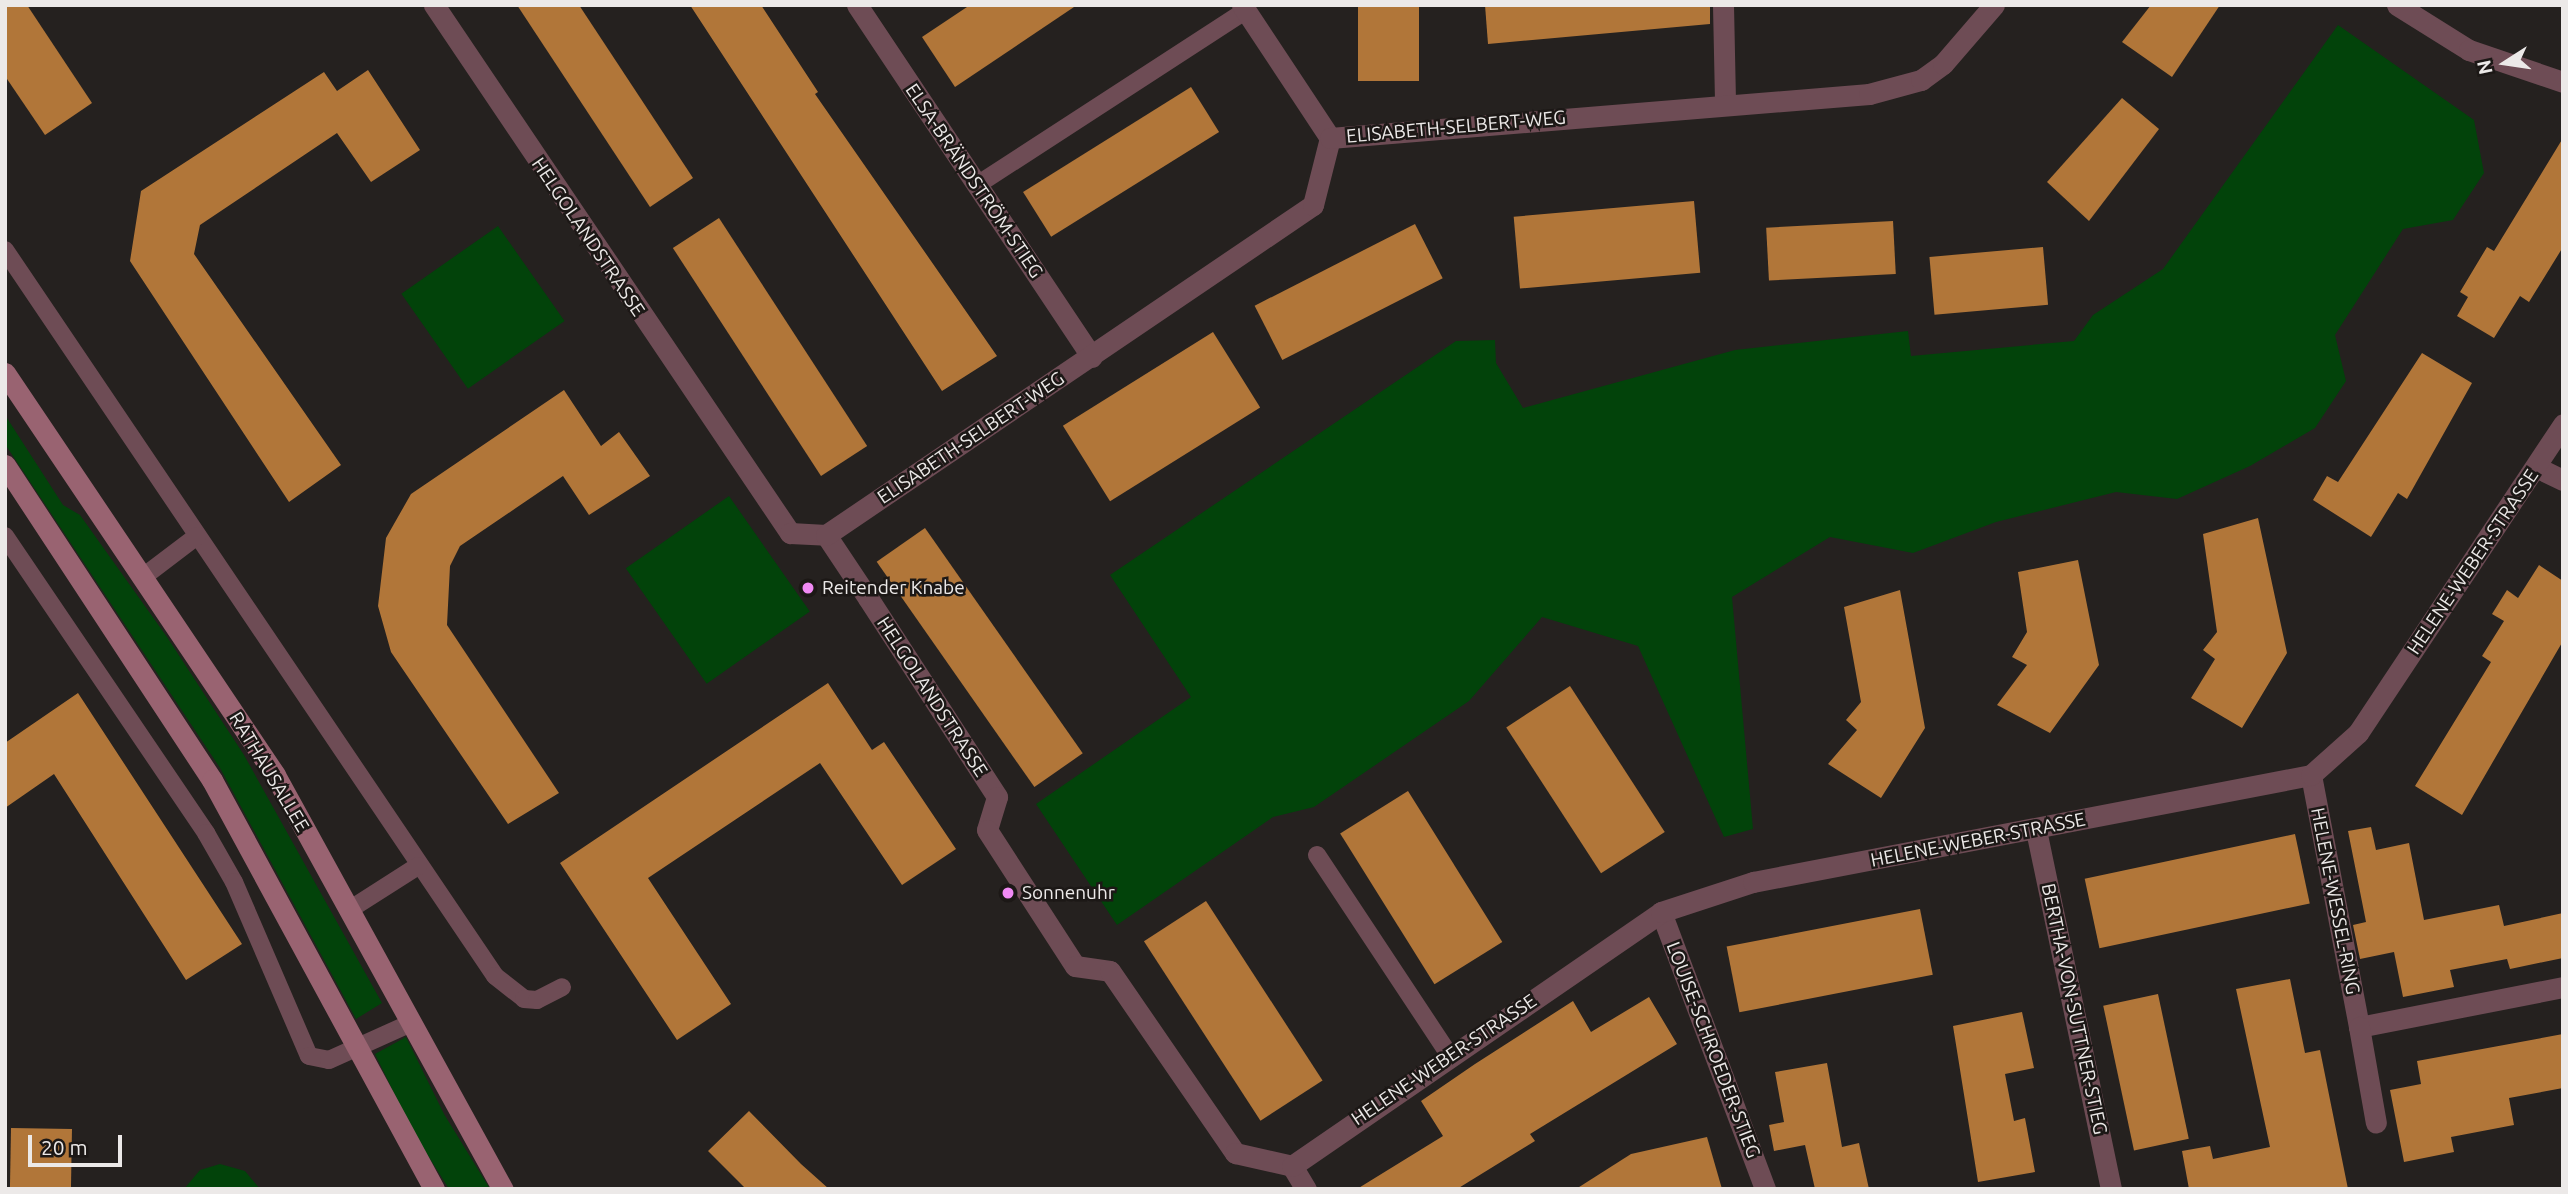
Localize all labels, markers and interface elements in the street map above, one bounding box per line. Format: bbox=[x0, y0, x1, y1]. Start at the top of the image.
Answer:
north arrow bbox=[2470, 28, 2540, 98]
text: N bbox=[2472, 58, 2497, 77]
street label: ELSA-BRÄNDSTRÖM-STIEG bbox=[900, 79, 1048, 283]
street label: ELISABETH-SELBERT-WEG bbox=[1345, 106, 1567, 148]
street label: HELGOLANDSTRASSE bbox=[527, 154, 649, 320]
street label: ELISABETH-SELBERT-WEG bbox=[873, 367, 1069, 509]
street label: HELENE-WEBER-STRASSE bbox=[2403, 465, 2543, 659]
place label: Reitender Knabe bbox=[822, 577, 965, 599]
marker: Reitender Knabe bbox=[800, 580, 816, 596]
street label: HELGOLANDSTRASSE bbox=[872, 613, 992, 781]
street label: RATHAUSALLEE bbox=[224, 708, 314, 836]
street label: HELENE-WESSEL-RING bbox=[2306, 806, 2364, 996]
street label: HELENE-WEBER-STRASSE bbox=[1869, 808, 2087, 872]
street label: BERTHA-VON-SUTTNER-STIEG bbox=[2036, 881, 2112, 1137]
place label: Sonnenuhr bbox=[1022, 882, 1115, 904]
marker: Sonnenuhr bbox=[1000, 885, 1016, 901]
street label: LOUISE-SCHROEDER-STIEG bbox=[1661, 939, 1765, 1161]
street label: HELENE-WEBER-STRASSE bbox=[1347, 990, 1541, 1130]
scale bar bbox=[32, 1120, 126, 1164]
text: 20 m bbox=[41, 1135, 88, 1159]

